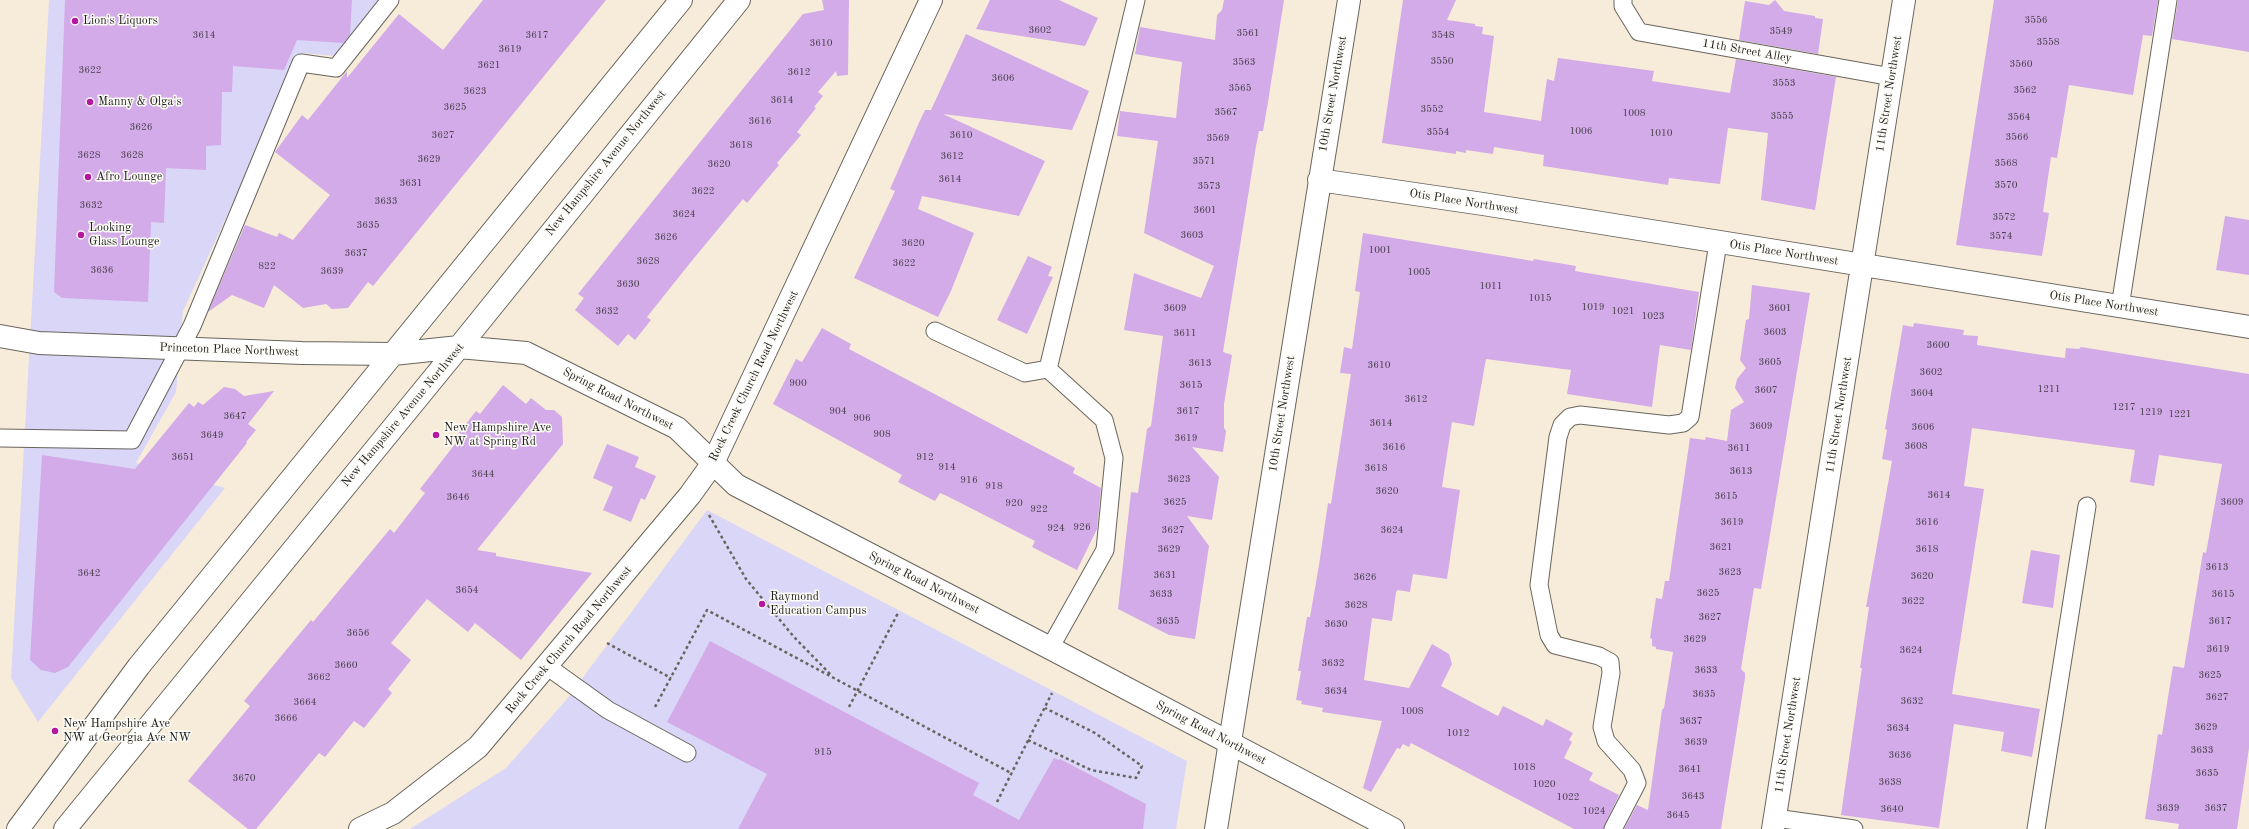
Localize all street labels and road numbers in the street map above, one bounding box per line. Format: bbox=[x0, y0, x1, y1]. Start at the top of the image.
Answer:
street label: 10th Street Northwest bbox=[1316, 35, 1350, 153]
street label: 11th Street Northwest bbox=[1873, 35, 1905, 153]
street label: 11th Street Alley bbox=[1701, 36, 1793, 66]
street label: New Hampshire Avenue Northwest bbox=[543, 87, 669, 239]
street label: Otis Place Northwest bbox=[1408, 186, 1520, 218]
street label: Otis Place Northwest bbox=[1728, 237, 1840, 269]
street label: Rock Creek Church Road Northwest bbox=[706, 288, 802, 464]
street label: Otis Place Northwest bbox=[2048, 288, 2160, 320]
street label: Princeton Place Northwest bbox=[159, 340, 299, 360]
street label: New Hampshire Avenue Northwest bbox=[339, 340, 467, 490]
street label: 10th Street Northwest bbox=[1266, 355, 1298, 473]
street label: 11th Street Northwest bbox=[1823, 356, 1855, 474]
street label: Spring Road Northwest bbox=[560, 365, 676, 433]
street label: Spring Road Northwest bbox=[866, 549, 982, 617]
street label: Rock Creek Church Road Northwest bbox=[503, 563, 635, 717]
street label: 11th Street Northwest bbox=[1772, 676, 1804, 794]
street label: Spring Road Northwest bbox=[1153, 698, 1269, 768]

